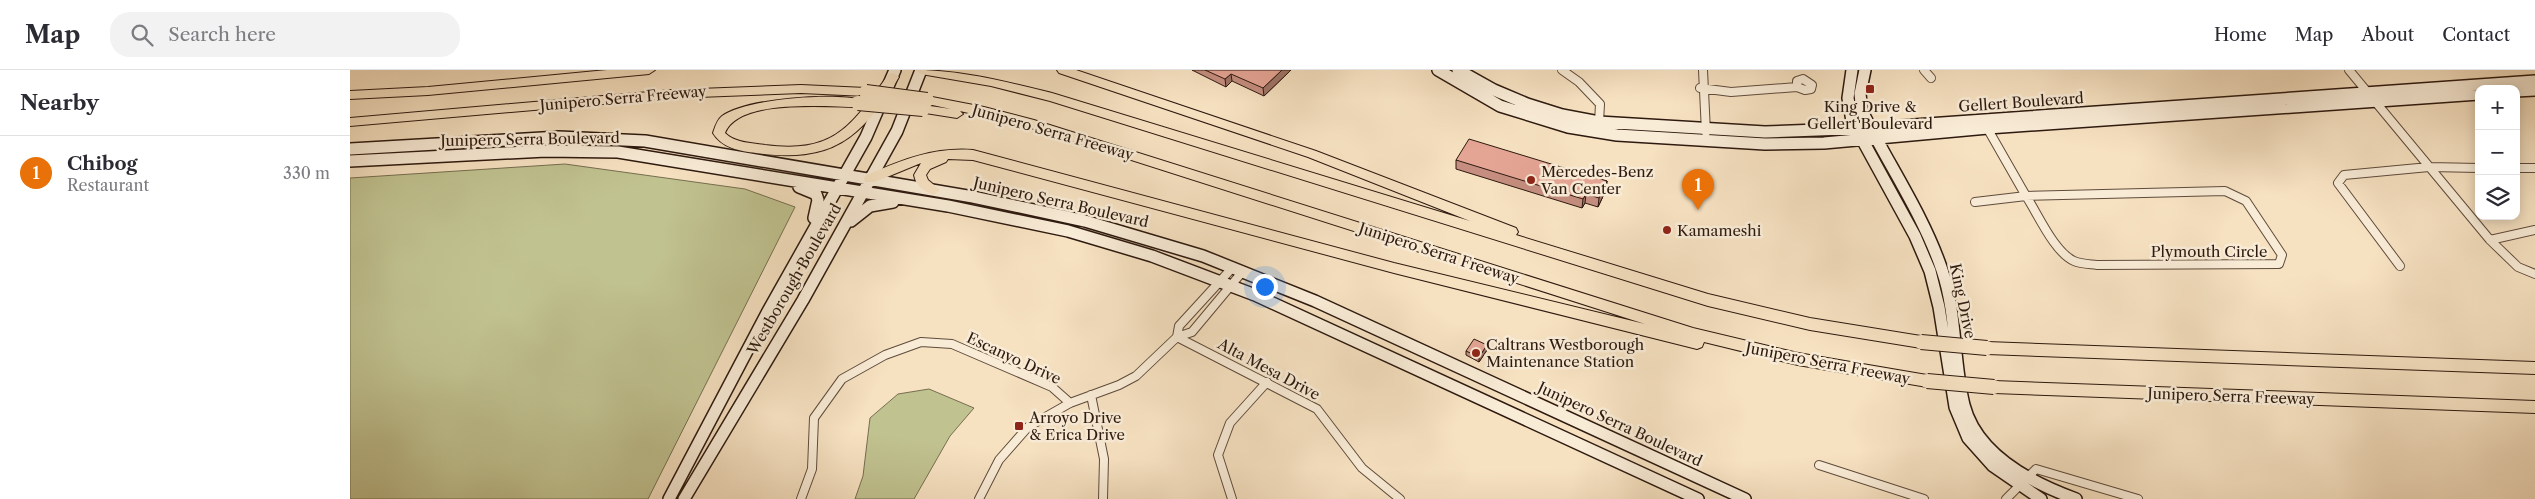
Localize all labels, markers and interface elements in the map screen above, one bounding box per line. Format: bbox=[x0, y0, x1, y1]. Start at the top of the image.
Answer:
search box bbox=[110, 12, 460, 57]
text: Map bbox=[25, 20, 80, 49]
icon: search bbox=[128, 21, 156, 49]
text: Search here bbox=[168, 23, 276, 46]
text: Home bbox=[2214, 24, 2267, 46]
text: Map bbox=[2295, 24, 2333, 46]
text: About bbox=[2361, 24, 2414, 46]
text: Contact bbox=[2442, 24, 2510, 46]
street label: Junipero Serra Freeway bbox=[537, 81, 708, 115]
marker: King Drive & Gellert Boulevard bbox=[1864, 83, 1876, 95]
map controls bbox=[2475, 85, 2520, 220]
button: + bbox=[2475, 85, 2520, 130]
street label: Gellert Boulevard bbox=[1958, 88, 2084, 116]
text: Nearby bbox=[20, 90, 99, 115]
place label: King Drive & Gellert Boulevard bbox=[1807, 97, 1933, 133]
street label: Junipero Serra Freeway bbox=[968, 99, 1137, 164]
street label: Junipero Serra Boulevard bbox=[438, 128, 620, 150]
button: − bbox=[2475, 130, 2520, 175]
text: Chibog bbox=[67, 152, 138, 175]
place label: Mercedes-Benz Van Center bbox=[1540, 162, 1654, 198]
text: 1 bbox=[32, 163, 40, 183]
text: 330 m bbox=[283, 163, 330, 183]
pin: 1 bbox=[1682, 169, 1714, 210]
street label: Junipero Serra Boulevard bbox=[970, 172, 1151, 231]
marker: Mercedes-Benz Van Center bbox=[1525, 174, 1537, 186]
text: Restaurant bbox=[67, 175, 149, 195]
button: layers bbox=[2475, 175, 2520, 220]
street label: Westborough Boulevard bbox=[742, 200, 845, 359]
street label: Junipero Serra Freeway bbox=[1355, 218, 1522, 288]
place label: Kamameshi bbox=[1677, 221, 1762, 240]
marker: Kamameshi bbox=[1661, 224, 1673, 236]
street label: Plymouth Circle bbox=[2151, 242, 2267, 261]
street label: King Drive bbox=[1946, 262, 1980, 340]
your location bbox=[1252, 274, 1278, 300]
street label: Escanyo Drive bbox=[964, 328, 1064, 388]
street label: Alta Mesa Drive bbox=[1214, 334, 1323, 404]
place label: Caltrans Westborough Maintenance Station bbox=[1486, 335, 1645, 371]
street label: Junipero Serra Freeway bbox=[1742, 337, 1913, 388]
marker: Caltrans Westborough Maintenance Station bbox=[1470, 347, 1482, 359]
street label: Junipero Serra Boulevard bbox=[1533, 377, 1705, 471]
street label: Junipero Serra Freeway bbox=[2145, 384, 2316, 408]
place label: Arroyo Drive & Erica Drive bbox=[1028, 408, 1125, 444]
marker: Arroyo Drive & Erica Drive bbox=[1013, 420, 1025, 432]

